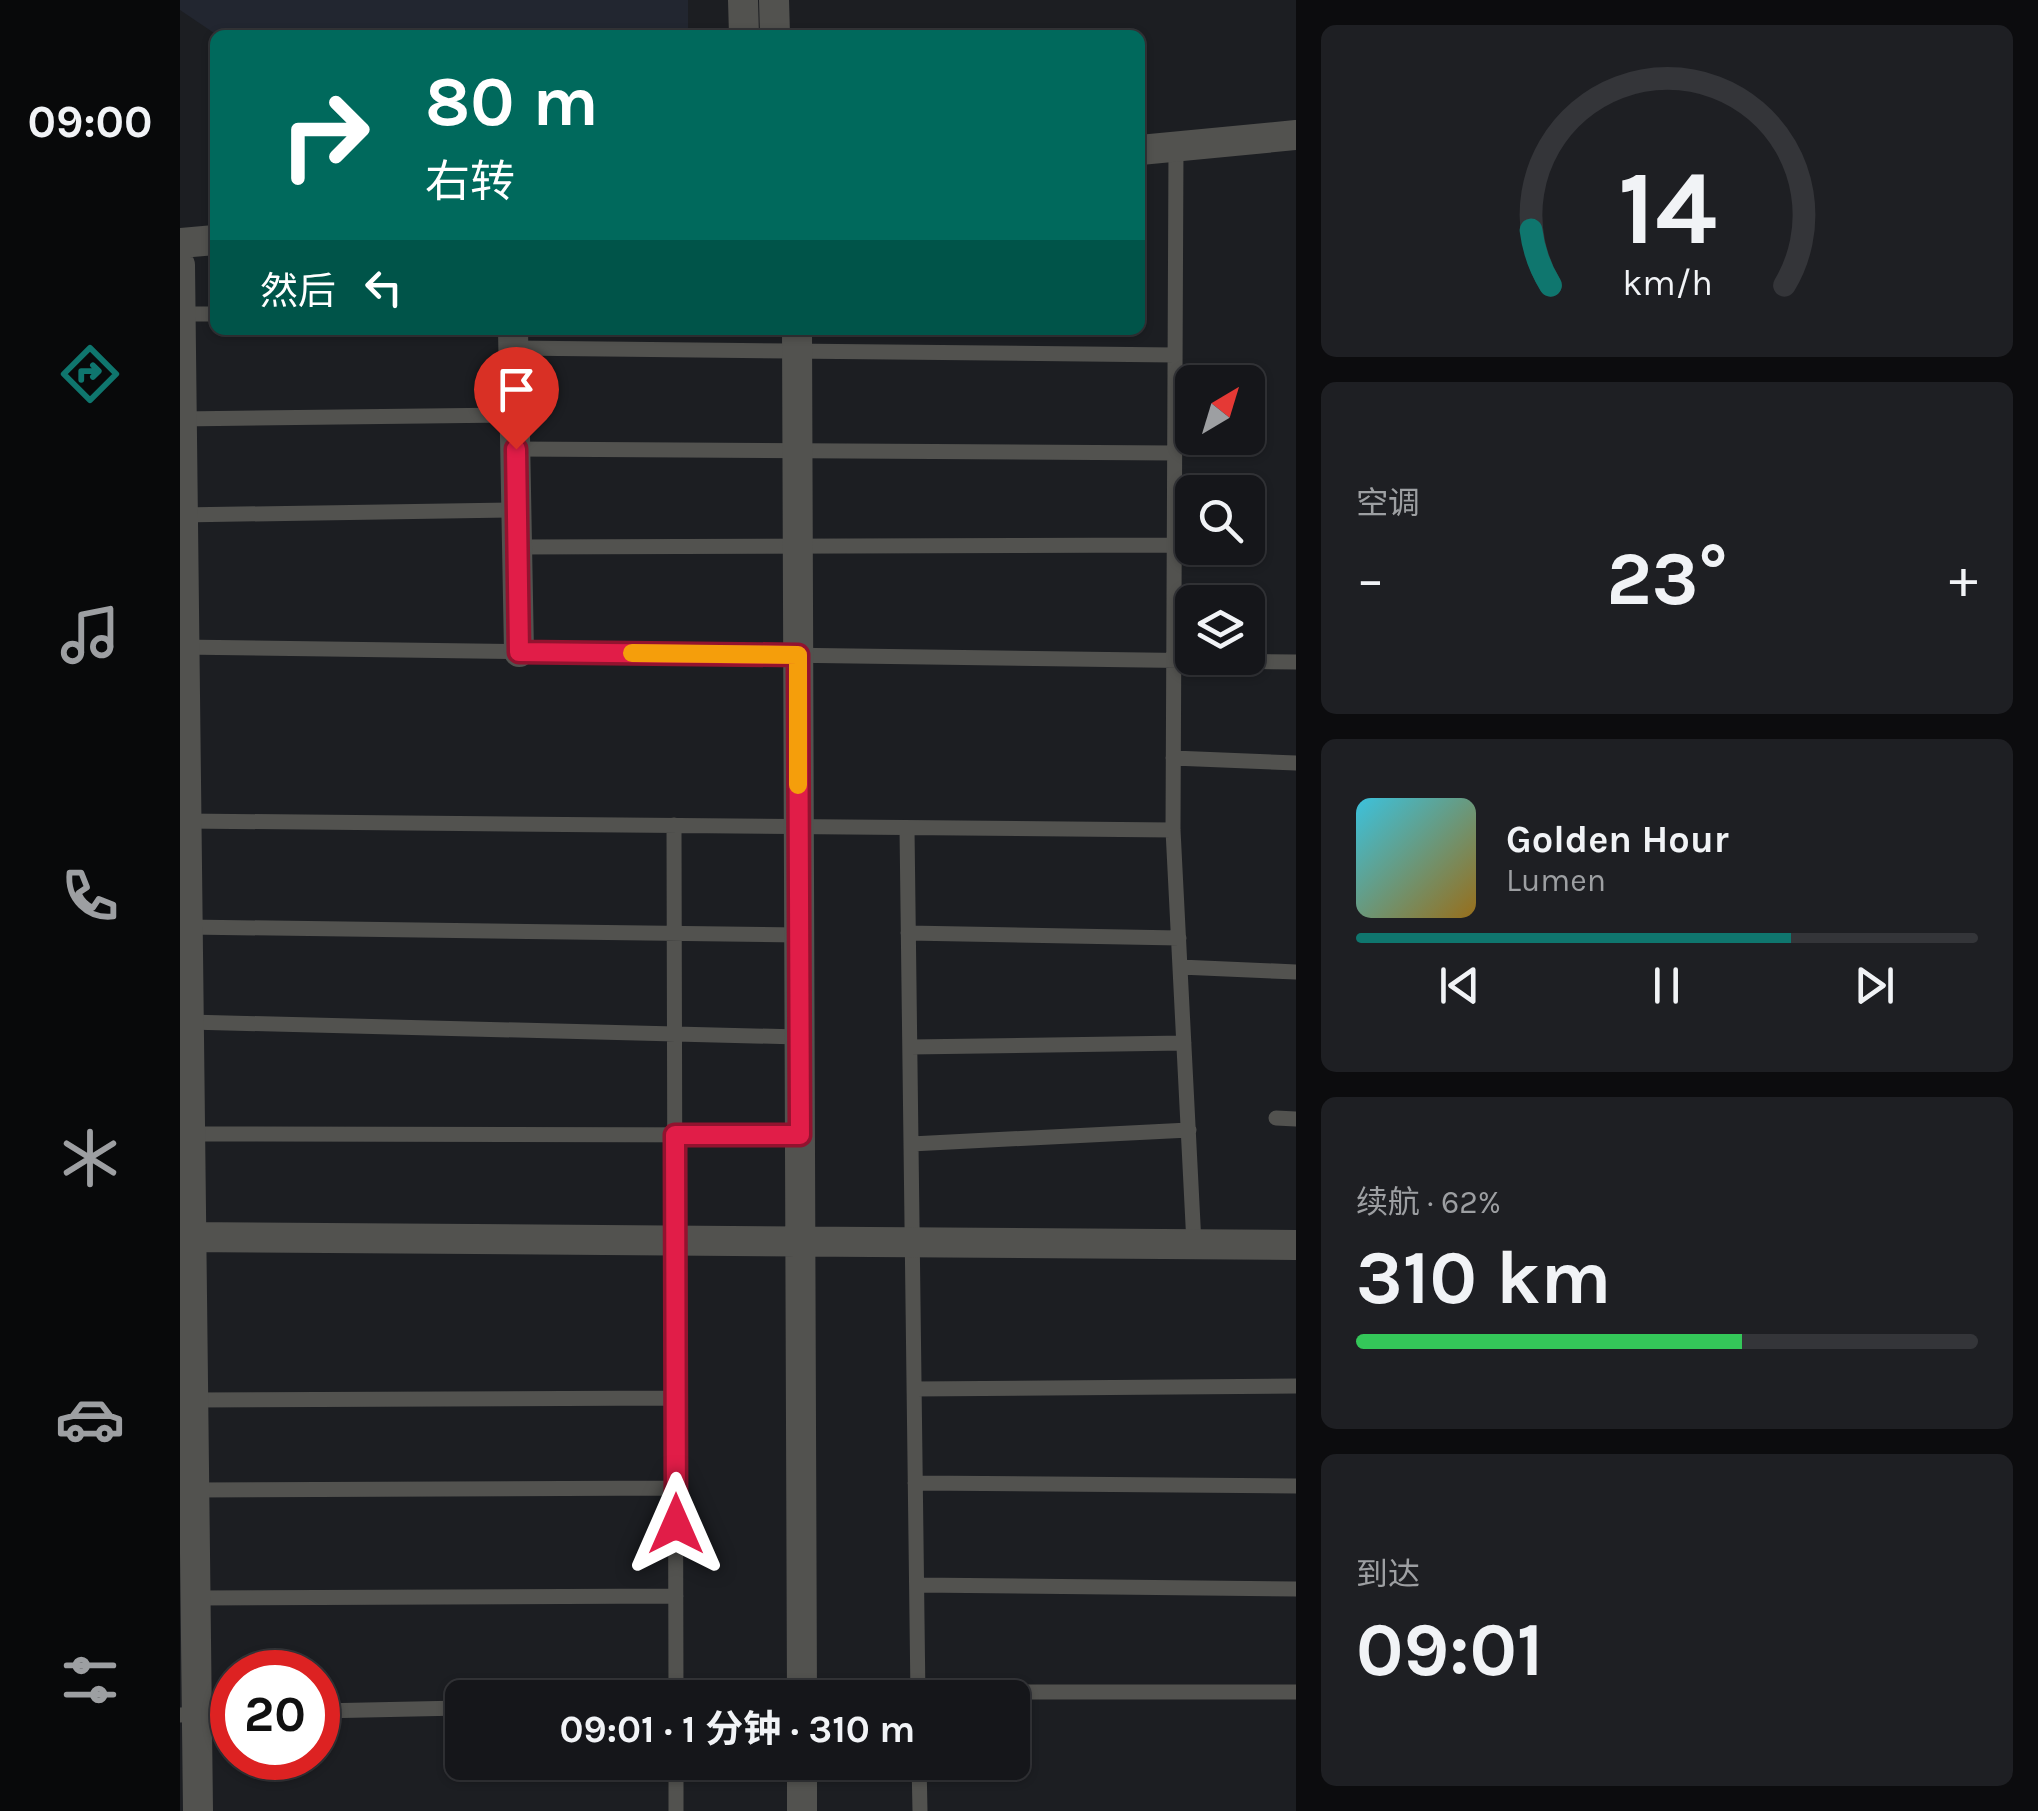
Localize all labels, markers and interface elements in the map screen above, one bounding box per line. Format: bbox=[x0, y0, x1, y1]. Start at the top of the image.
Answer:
text: 80 m bbox=[425, 61, 599, 143]
icon: right bbox=[260, 70, 390, 200]
text: 09:00 bbox=[28, 96, 152, 148]
text: 14 bbox=[1618, 148, 1716, 269]
text: 右转 bbox=[425, 156, 515, 208]
icon: left bbox=[356, 260, 411, 315]
text: km/h bbox=[1622, 262, 1712, 304]
text: 然后 bbox=[260, 269, 336, 314]
icon: directions bbox=[55, 339, 125, 409]
pin bbox=[474, 347, 559, 450]
icon: arrive bbox=[489, 362, 544, 417]
north arrow bbox=[1175, 365, 1265, 455]
map controls bbox=[1175, 365, 1265, 675]
button: search bbox=[1175, 475, 1265, 565]
text: 空调 bbox=[1356, 485, 1420, 522]
text: 23° bbox=[1606, 535, 1728, 623]
text: − bbox=[1356, 547, 1385, 611]
text: + bbox=[1949, 547, 1978, 611]
button: layers bbox=[1175, 585, 1265, 675]
icon: music bbox=[55, 600, 125, 670]
text: Golden Hour bbox=[1506, 817, 1729, 862]
icon: phone bbox=[55, 861, 125, 931]
text: Lumen bbox=[1506, 862, 1606, 899]
icon: previous bbox=[1432, 958, 1487, 1013]
icon: pause bbox=[1639, 958, 1694, 1013]
icon: next bbox=[1847, 958, 1902, 1013]
icon: climate bbox=[55, 1123, 125, 1193]
text: 续航 · 62% bbox=[1356, 1184, 1501, 1221]
text: 310 km bbox=[1356, 1234, 1611, 1322]
icon: car bbox=[55, 1384, 125, 1454]
position arrow bbox=[624, 1472, 728, 1576]
text: 到达 bbox=[1356, 1556, 1420, 1593]
text: 09:01 bbox=[1356, 1606, 1544, 1694]
icon: filters bbox=[55, 1645, 125, 1715]
speed limit sign: 20 bbox=[210, 1650, 340, 1780]
text: 09:01 · 1 分钟 · 310 m bbox=[560, 1707, 915, 1752]

